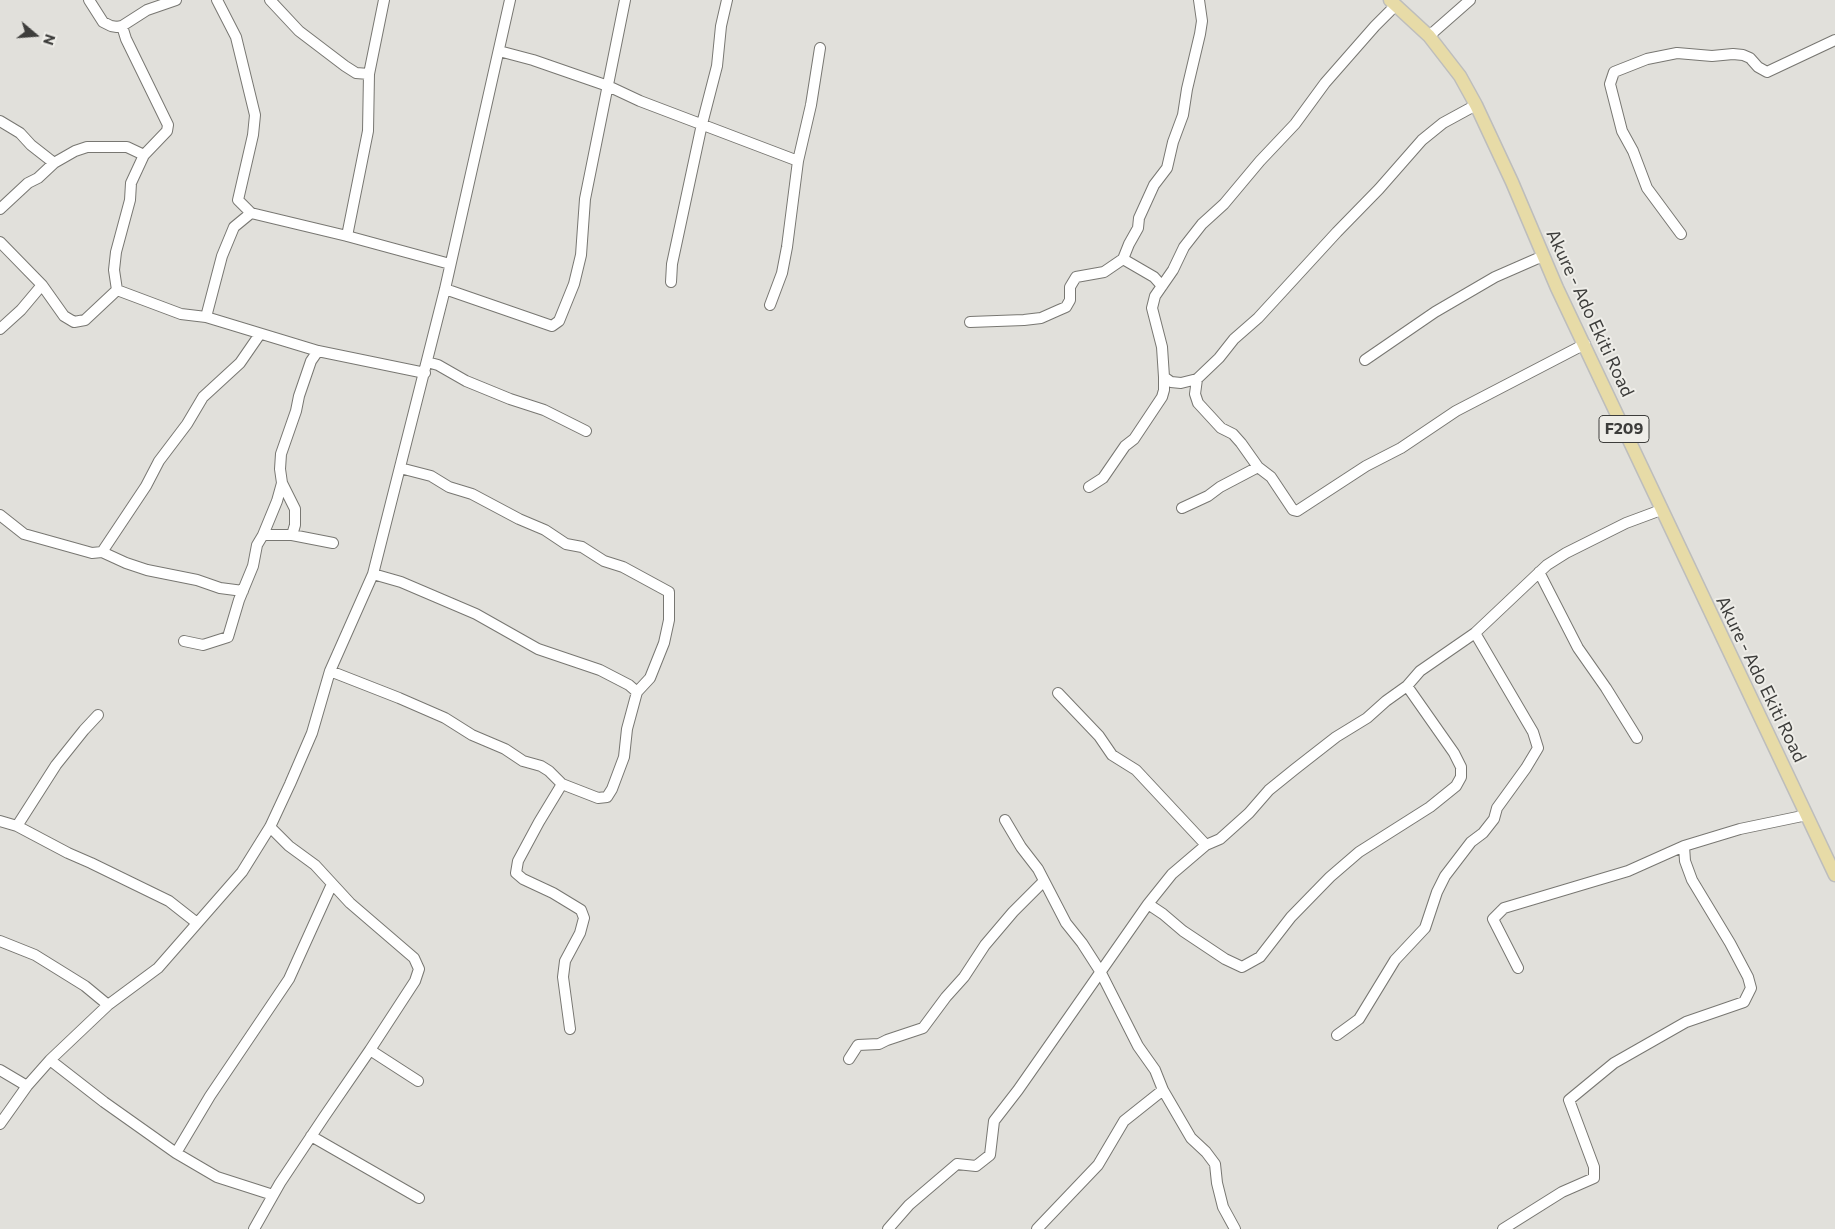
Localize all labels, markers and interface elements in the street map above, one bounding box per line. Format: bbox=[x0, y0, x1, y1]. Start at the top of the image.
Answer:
north arrow bbox=[10, 10, 60, 60]
text: N bbox=[40, 32, 59, 47]
street label: Akure - Ado Ekiti Road bbox=[1542, 226, 1638, 400]
road number: F209 bbox=[1599, 416, 1649, 442]
street label: Akure - Ado Ekiti Road bbox=[1711, 592, 1811, 766]

